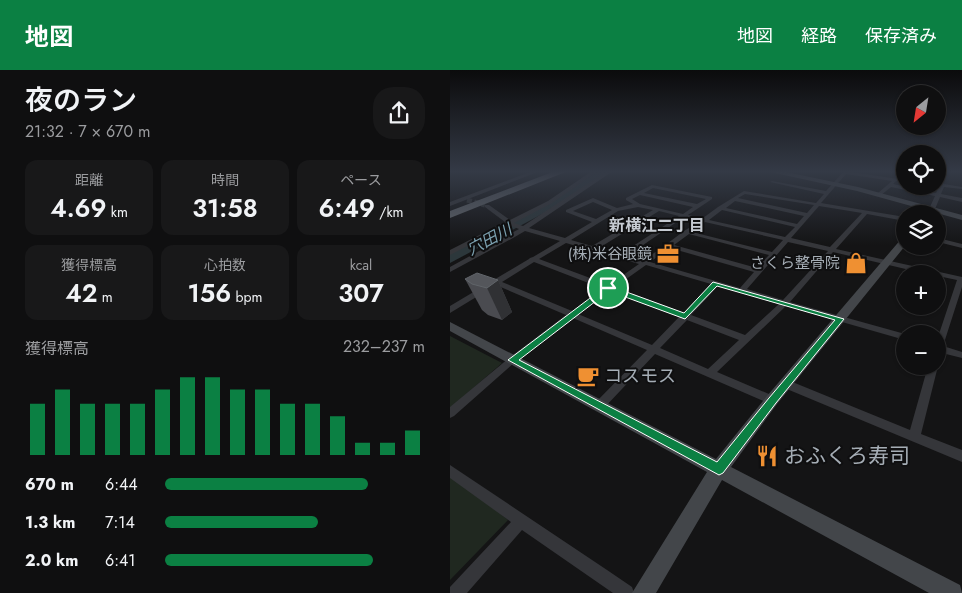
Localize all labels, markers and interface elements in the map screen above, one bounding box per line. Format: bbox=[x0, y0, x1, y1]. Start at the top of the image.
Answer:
text: 地図 bbox=[25, 19, 73, 54]
text: 地図 bbox=[737, 23, 773, 49]
text: 経路 bbox=[801, 23, 837, 49]
text: 保存済み bbox=[865, 23, 937, 49]
text: 夜のラン bbox=[25, 80, 137, 121]
north arrow bbox=[896, 85, 946, 135]
map controls bbox=[896, 85, 946, 375]
button: share bbox=[373, 87, 425, 139]
text: 21:32 · 7 × 670 m bbox=[25, 120, 150, 143]
button: locate bbox=[896, 145, 946, 195]
text: 距離 bbox=[75, 170, 103, 190]
text: 時間 bbox=[211, 170, 239, 190]
text: ペース bbox=[340, 170, 382, 190]
text: 4.69 bbox=[50, 190, 107, 226]
text: 31:58 bbox=[192, 190, 258, 226]
text: 6:49 bbox=[319, 190, 375, 226]
text: km bbox=[107, 202, 128, 222]
text: /km bbox=[375, 202, 403, 222]
button: layers bbox=[896, 205, 946, 255]
district label: 新横江二丁目 bbox=[609, 214, 705, 237]
water label: 穴田川 bbox=[463, 217, 518, 261]
office icon: (株)米谷眼鏡 bbox=[655, 241, 681, 267]
place label: (株)米谷眼鏡 bbox=[568, 243, 652, 265]
shop icon: さくら整骨院 bbox=[843, 250, 869, 276]
place label: さくら整骨院 bbox=[750, 252, 840, 274]
text: 獲得標高 bbox=[61, 255, 117, 275]
text: 心拍数 bbox=[204, 255, 246, 275]
text: kcal bbox=[350, 255, 372, 275]
button: + bbox=[896, 265, 946, 315]
pin bbox=[587, 267, 629, 309]
icon: arrive bbox=[594, 274, 622, 302]
text: 42 bbox=[65, 275, 98, 311]
text: 156 bbox=[188, 275, 231, 311]
text: 307 bbox=[338, 275, 384, 311]
text: m bbox=[98, 287, 113, 307]
text: bpm bbox=[231, 287, 262, 307]
button: − bbox=[896, 325, 946, 375]
text: 232–237 m bbox=[343, 335, 425, 358]
text: 獲得標高 bbox=[25, 337, 89, 360]
cafe icon: コスモス bbox=[575, 363, 601, 389]
place label: コスモス bbox=[604, 363, 676, 389]
place label: おふくろ寿司 bbox=[784, 441, 910, 471]
restaurant icon: おふくろ寿司 bbox=[754, 443, 780, 469]
text: 670 m bbox=[25, 473, 74, 496]
text: 6:44 bbox=[105, 473, 138, 496]
text: 1.3 km bbox=[25, 511, 75, 534]
text: 7:14 bbox=[105, 511, 135, 534]
text: 2.0 km bbox=[25, 549, 78, 572]
text: 6:41 bbox=[105, 549, 136, 572]

